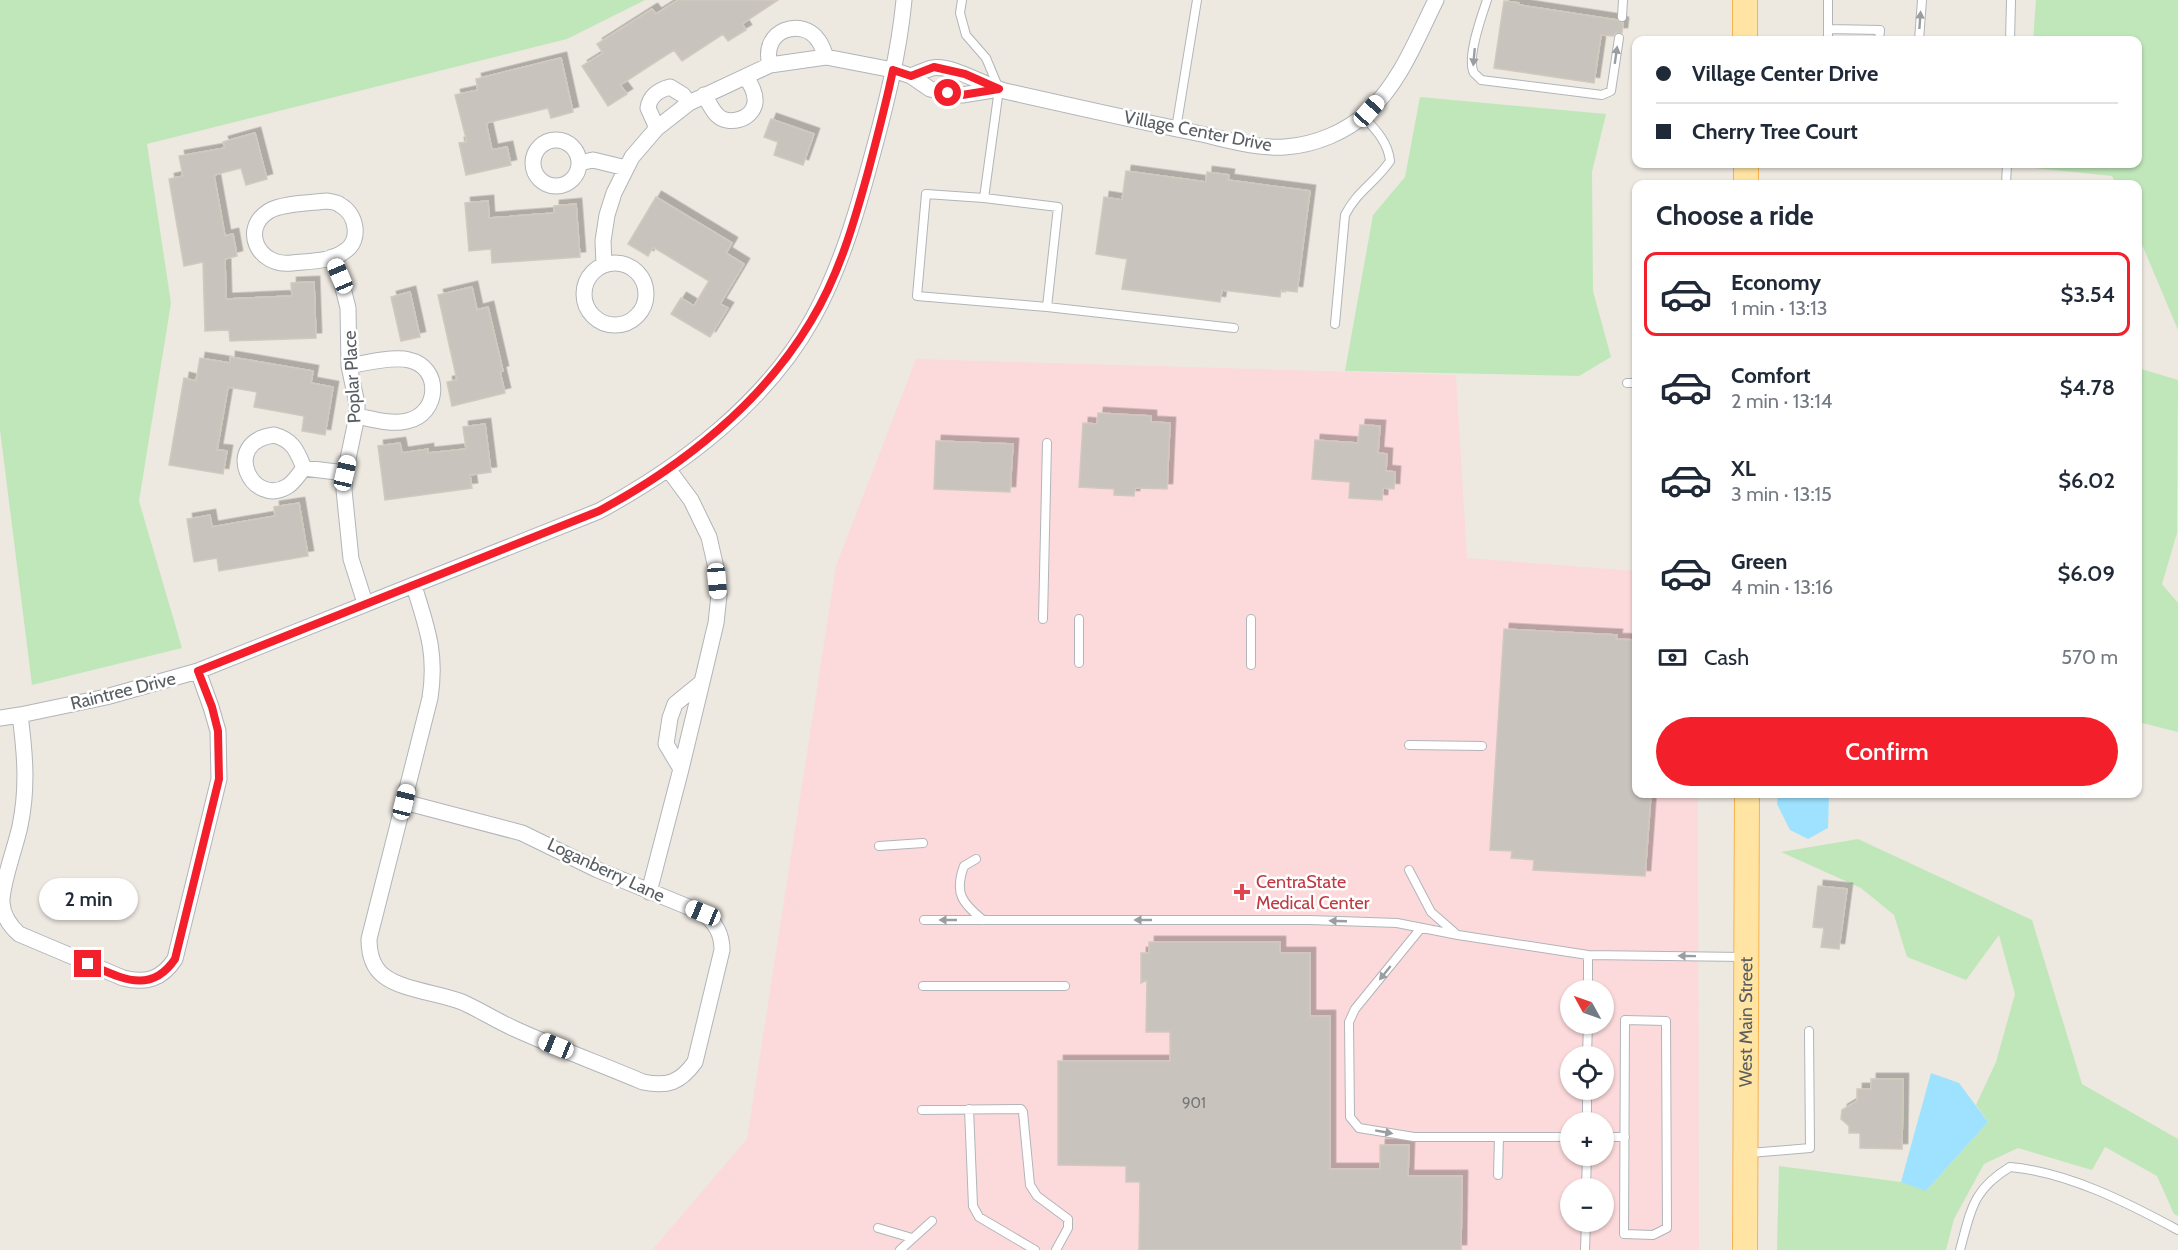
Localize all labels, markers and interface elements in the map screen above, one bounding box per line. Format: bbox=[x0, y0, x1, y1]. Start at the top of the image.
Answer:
one-way arrow bbox=[1916, 11, 1925, 30]
one-way arrow bbox=[1612, 45, 1621, 64]
one-way arrow bbox=[1469, 47, 1478, 66]
text: Village Center Drive bbox=[1692, 60, 1878, 87]
route start bbox=[934, 79, 961, 106]
car bbox=[1350, 92, 1388, 130]
street label: Village Center Drive bbox=[1122, 106, 1274, 156]
text: Cherry Tree Court bbox=[1692, 118, 1858, 145]
text: Choose a ride bbox=[1656, 199, 1814, 232]
car bbox=[325, 256, 355, 296]
icon: car bbox=[1659, 267, 1713, 321]
text: Economy bbox=[1731, 269, 1821, 296]
text: $3.54 bbox=[2060, 281, 2115, 308]
text: 1 min · 13:13 bbox=[1731, 296, 1828, 320]
street label: Poplar Place bbox=[339, 330, 365, 424]
icon: car bbox=[1659, 360, 1713, 414]
text: Comfort bbox=[1731, 362, 1810, 389]
text: $4.78 bbox=[2060, 374, 2115, 401]
text: 2 min · 13:14 bbox=[1731, 389, 1832, 413]
car bbox=[332, 453, 358, 493]
icon: car bbox=[1659, 453, 1713, 507]
text: XL bbox=[1731, 455, 1756, 482]
text: $6.02 bbox=[2058, 467, 2115, 494]
text: 3 min · 13:15 bbox=[1731, 482, 1832, 506]
icon: car bbox=[1659, 546, 1713, 600]
text: Green bbox=[1731, 548, 1787, 575]
text: $6.09 bbox=[2057, 560, 2115, 587]
car bbox=[706, 562, 728, 600]
text: 4 min · 13:16 bbox=[1731, 575, 1833, 599]
icon: cash bbox=[1656, 641, 1689, 674]
text: Cash bbox=[1704, 644, 1749, 671]
text: 570 m bbox=[2061, 645, 2118, 669]
street label: Raintree Drive bbox=[68, 667, 178, 715]
button: Confirm bbox=[1656, 717, 2118, 786]
car bbox=[391, 782, 417, 822]
street label: Loganberry Lane bbox=[544, 833, 668, 907]
place label: CentraState Medical Center bbox=[1256, 871, 1370, 914]
callout: 2 min bbox=[38, 877, 138, 919]
marker: CentraState Medical Center bbox=[1233, 883, 1251, 901]
text: 2 min bbox=[64, 887, 113, 911]
car bbox=[683, 898, 723, 928]
one-way arrow bbox=[939, 915, 958, 925]
one-way arrow bbox=[1134, 915, 1153, 925]
one-way arrow bbox=[1329, 916, 1348, 925]
route end bbox=[74, 950, 101, 977]
one-way arrow bbox=[1677, 951, 1696, 961]
street label: West Main Street bbox=[1735, 957, 1757, 1087]
one-way arrow bbox=[1378, 965, 1391, 981]
north arrow bbox=[1560, 980, 1614, 1034]
map controls bbox=[1560, 980, 1614, 1232]
car bbox=[536, 1031, 576, 1061]
button: locate bbox=[1560, 1046, 1614, 1100]
house number: 901 bbox=[1182, 1094, 1206, 1112]
button: + bbox=[1560, 1112, 1614, 1166]
one-way arrow bbox=[1375, 1128, 1394, 1137]
button: − bbox=[1560, 1178, 1614, 1232]

